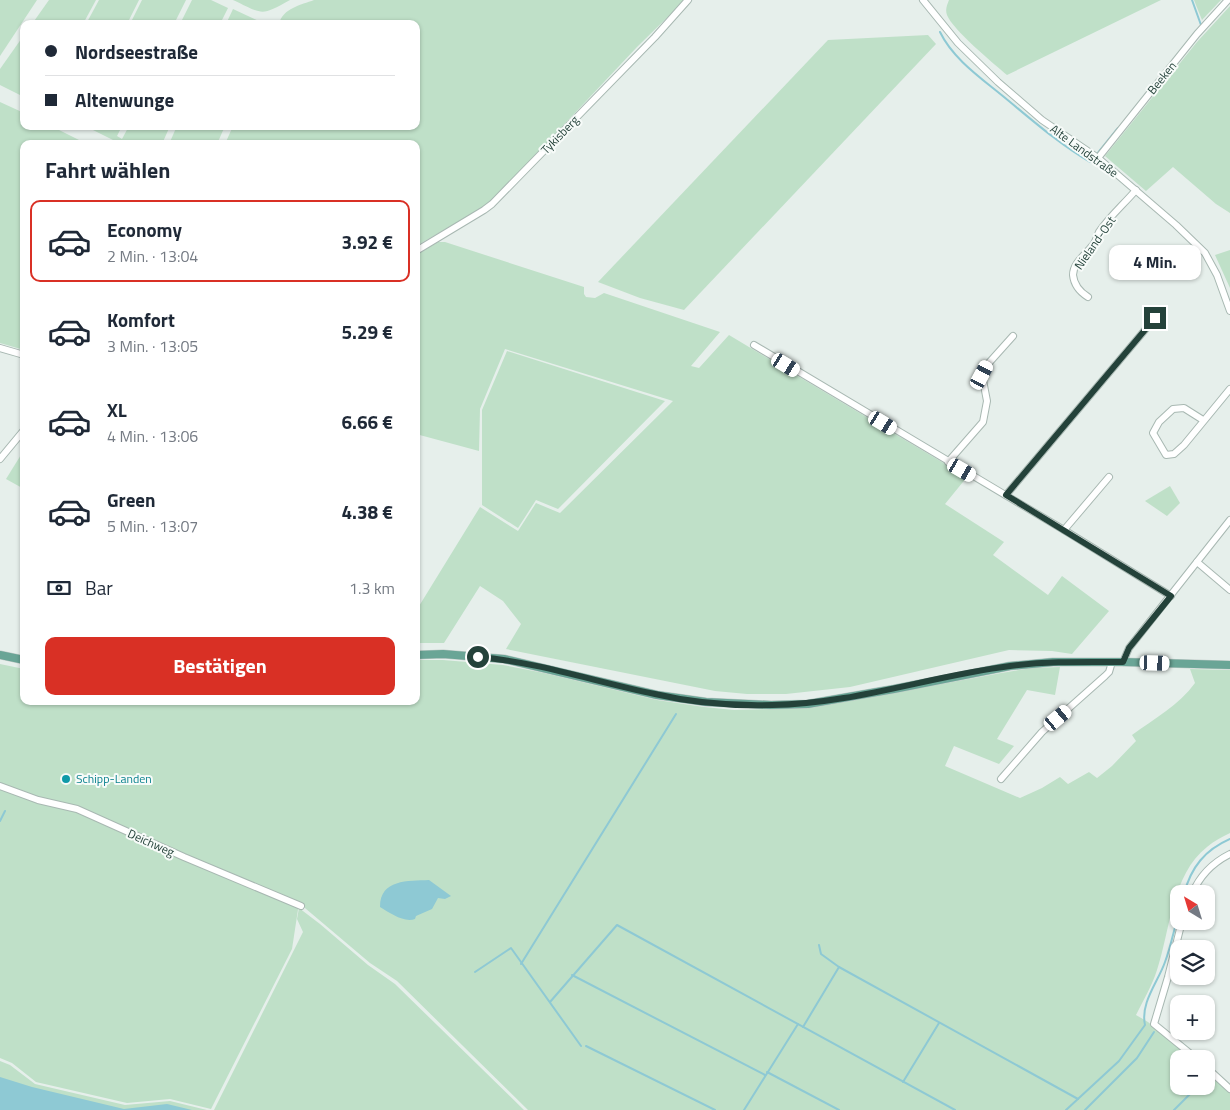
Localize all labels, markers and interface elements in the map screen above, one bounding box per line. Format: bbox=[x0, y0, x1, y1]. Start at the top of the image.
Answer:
text: Nordseestraße bbox=[75, 37, 198, 66]
street label: Beeken bbox=[1142, 57, 1181, 98]
text: Altenwunge bbox=[75, 85, 174, 114]
street label: Tykisberg bbox=[536, 111, 583, 158]
street label: Alte Landstraße bbox=[1046, 119, 1122, 182]
text: Fahrt wählen bbox=[45, 153, 170, 187]
street label: Nieland-Ost bbox=[1069, 211, 1120, 273]
text: Economy bbox=[107, 215, 182, 244]
icon: car bbox=[47, 219, 92, 264]
text: 3.92 € bbox=[341, 227, 393, 256]
text: 2 Min. · 13:04 bbox=[107, 244, 198, 268]
callout: 4 Min. bbox=[1109, 246, 1201, 280]
text: 4 Min. bbox=[1133, 250, 1177, 274]
text: Komfort bbox=[107, 305, 175, 334]
route end bbox=[1144, 307, 1166, 329]
icon: car bbox=[47, 309, 92, 354]
text: 5.29 € bbox=[341, 317, 393, 346]
text: 3 Min. · 13:05 bbox=[107, 334, 198, 358]
car bbox=[769, 351, 802, 379]
car bbox=[968, 358, 995, 392]
text: XL bbox=[107, 395, 127, 424]
icon: car bbox=[47, 399, 92, 444]
text: 6.66 € bbox=[341, 407, 393, 436]
car bbox=[866, 409, 899, 437]
text: 4 Min. · 13:06 bbox=[107, 424, 198, 448]
car bbox=[945, 456, 978, 484]
text: Green bbox=[107, 485, 156, 514]
icon: car bbox=[47, 489, 92, 534]
text: 4.38 € bbox=[341, 497, 393, 526]
text: 5 Min. · 13:07 bbox=[107, 514, 198, 538]
text: Bar bbox=[85, 573, 113, 602]
icon: cash bbox=[45, 574, 73, 602]
text: 1.3 km bbox=[349, 576, 395, 600]
button: Bestätigen bbox=[45, 637, 395, 695]
route start bbox=[467, 646, 489, 668]
car bbox=[1139, 655, 1170, 671]
car bbox=[1041, 703, 1074, 733]
place label: Schipp-Landen bbox=[76, 769, 152, 788]
marker: Schipp-Landen bbox=[60, 773, 72, 785]
street label: Deichweg bbox=[125, 824, 178, 861]
north arrow bbox=[1170, 885, 1215, 930]
map controls bbox=[1170, 885, 1215, 1095]
button: layers bbox=[1170, 940, 1215, 985]
button: + bbox=[1170, 995, 1215, 1040]
button: − bbox=[1170, 1050, 1215, 1095]

